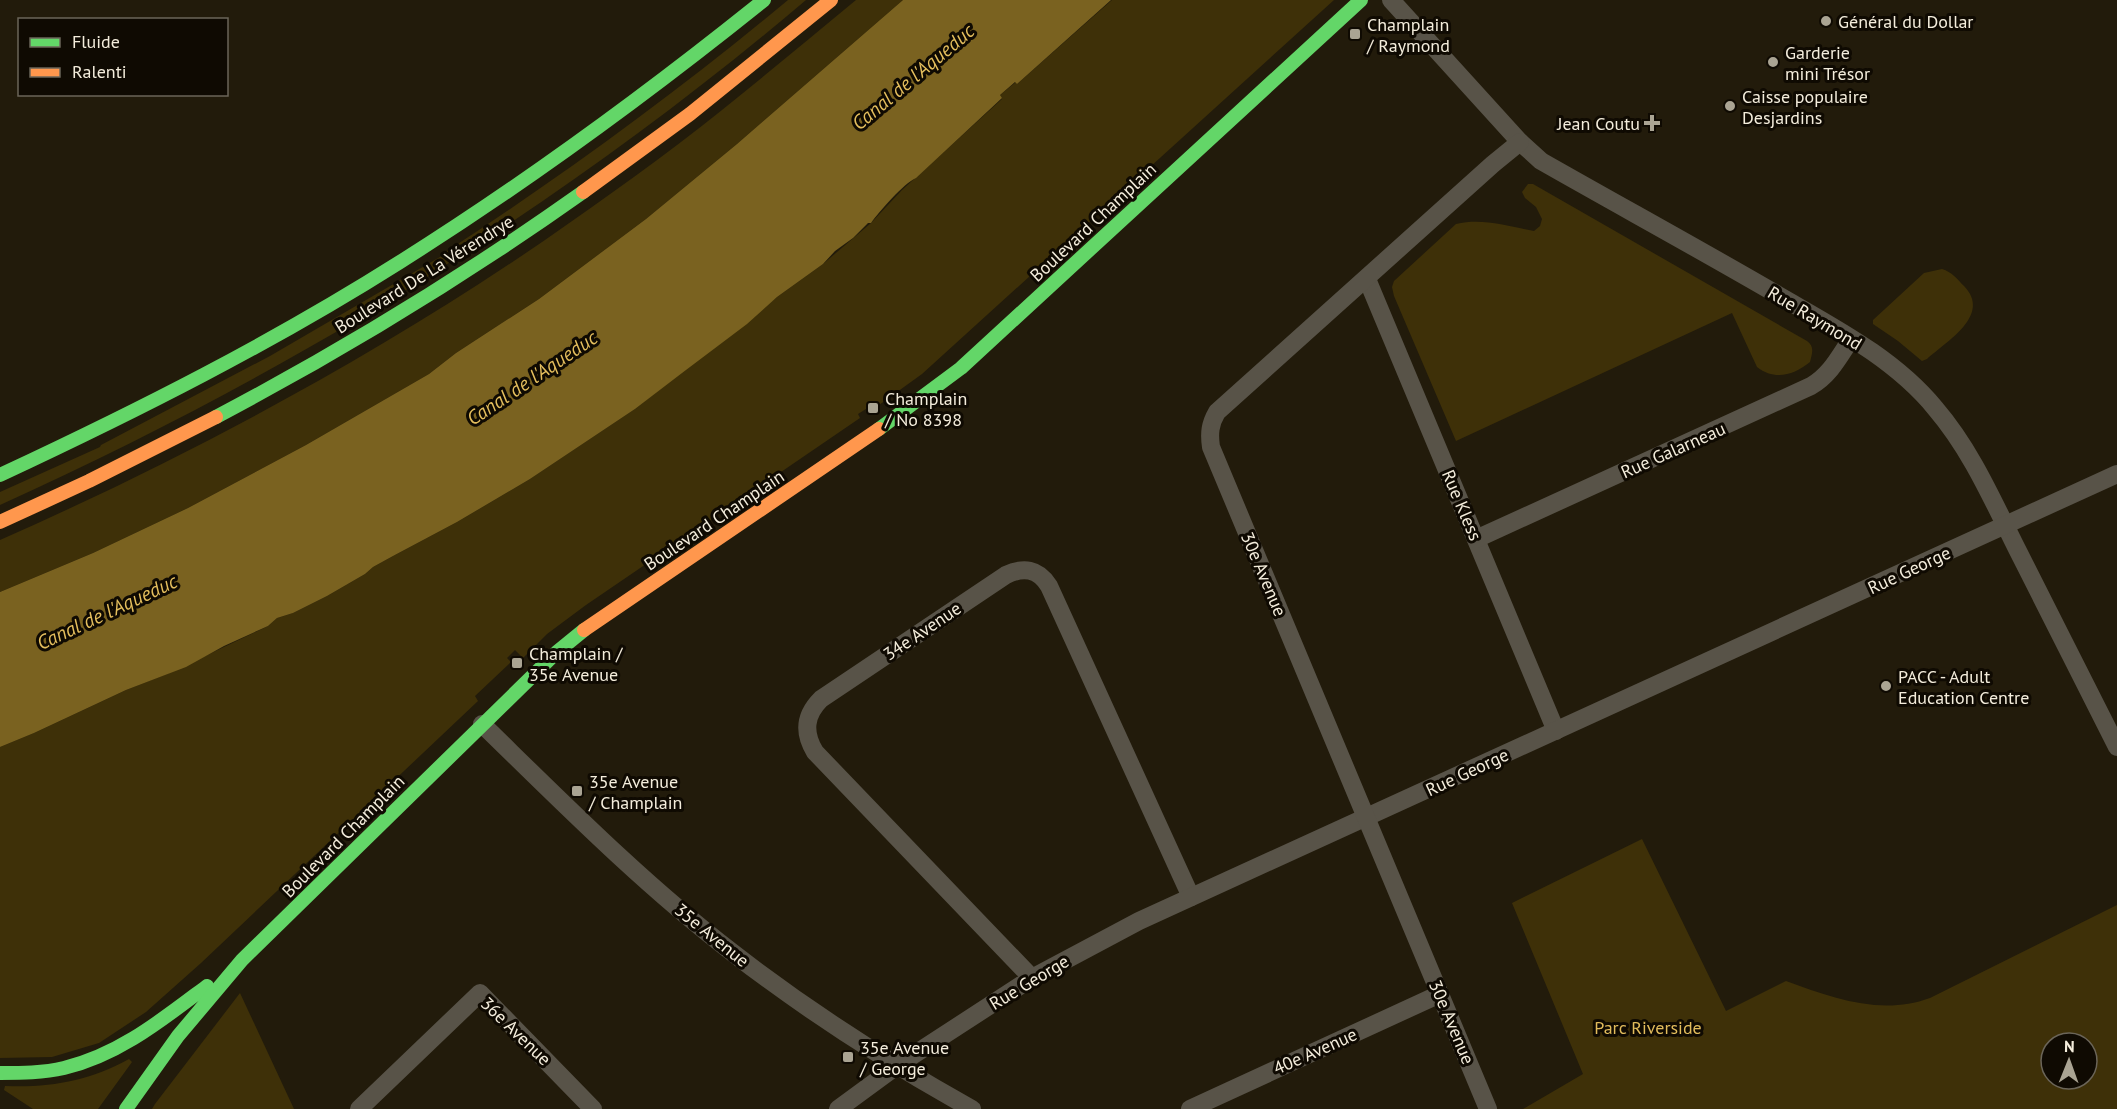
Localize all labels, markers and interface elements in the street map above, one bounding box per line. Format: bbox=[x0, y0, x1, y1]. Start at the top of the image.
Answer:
place label: Général du Dollar bbox=[1838, 10, 1973, 33]
place label: Champlain / Raymond bbox=[1366, 13, 1450, 57]
marker: Général du Dollar bbox=[1819, 14, 1833, 28]
legend bbox=[18, 18, 228, 96]
water label: Canal de l'Aqueduc bbox=[846, 18, 980, 136]
marker: Champlain / Raymond bbox=[1348, 27, 1362, 41]
text: Fluide bbox=[72, 30, 120, 53]
place label: Garderie mini Trésor bbox=[1785, 41, 1870, 85]
marker: Garderie mini Trésor bbox=[1766, 55, 1780, 69]
text: Ralenti bbox=[72, 60, 127, 83]
place label: Caisse populaire Desjardins bbox=[1742, 85, 1868, 129]
marker: Caisse populaire Desjardins bbox=[1723, 99, 1737, 113]
place label: Jean Coutu bbox=[1556, 112, 1640, 135]
marker: Jean Coutu bbox=[1645, 116, 1659, 130]
street label: Boulevard Champlain bbox=[1025, 158, 1161, 286]
street label: Boulevard De La Vérendrye bbox=[330, 210, 518, 338]
street label: Rue Raymond bbox=[1764, 281, 1866, 355]
water label: Canal de l'Aqueduc bbox=[462, 324, 603, 431]
place label: Champlain / No 8398 bbox=[884, 387, 967, 431]
marker: Champlain / No 8398 bbox=[866, 401, 880, 415]
street label: Rue Galarneau bbox=[1617, 417, 1729, 483]
street label: Boulevard Champlain bbox=[639, 465, 789, 575]
street label: Rue Kless bbox=[1437, 466, 1487, 544]
street label: 30e Avenue bbox=[1236, 528, 1292, 620]
street label: Rue George bbox=[1864, 541, 1954, 599]
water label: Canal de l'Aqueduc bbox=[33, 568, 182, 656]
street label: 34e Avenue bbox=[879, 597, 965, 665]
place label: Champlain / 35e Avenue bbox=[529, 642, 624, 686]
marker: Champlain / 35e Avenue bbox=[510, 656, 524, 670]
place label: PACC - Adult Education Centre bbox=[1898, 665, 2029, 709]
marker: PACC - Adult Education Centre bbox=[1879, 679, 1893, 693]
street label: Rue George bbox=[1422, 743, 1512, 801]
street label: Boulevard Champlain bbox=[277, 770, 409, 902]
place label: 35e Avenue / Champlain bbox=[588, 770, 682, 814]
marker: 35e Avenue / Champlain bbox=[570, 784, 584, 798]
street label: 35e Avenue bbox=[670, 898, 754, 972]
street label: Rue George bbox=[985, 949, 1073, 1015]
street label: 30e Avenue bbox=[1424, 976, 1480, 1068]
street label: 36e Avenue bbox=[476, 992, 556, 1070]
park label: Parc Riverside bbox=[1594, 1016, 1702, 1039]
street label: 40e Avenue bbox=[1270, 1022, 1360, 1080]
north arrow bbox=[2039, 1031, 2099, 1091]
place label: 35e Avenue / George bbox=[859, 1036, 949, 1080]
text: N bbox=[2064, 1036, 2075, 1056]
marker: 35e Avenue / George bbox=[841, 1050, 855, 1064]

